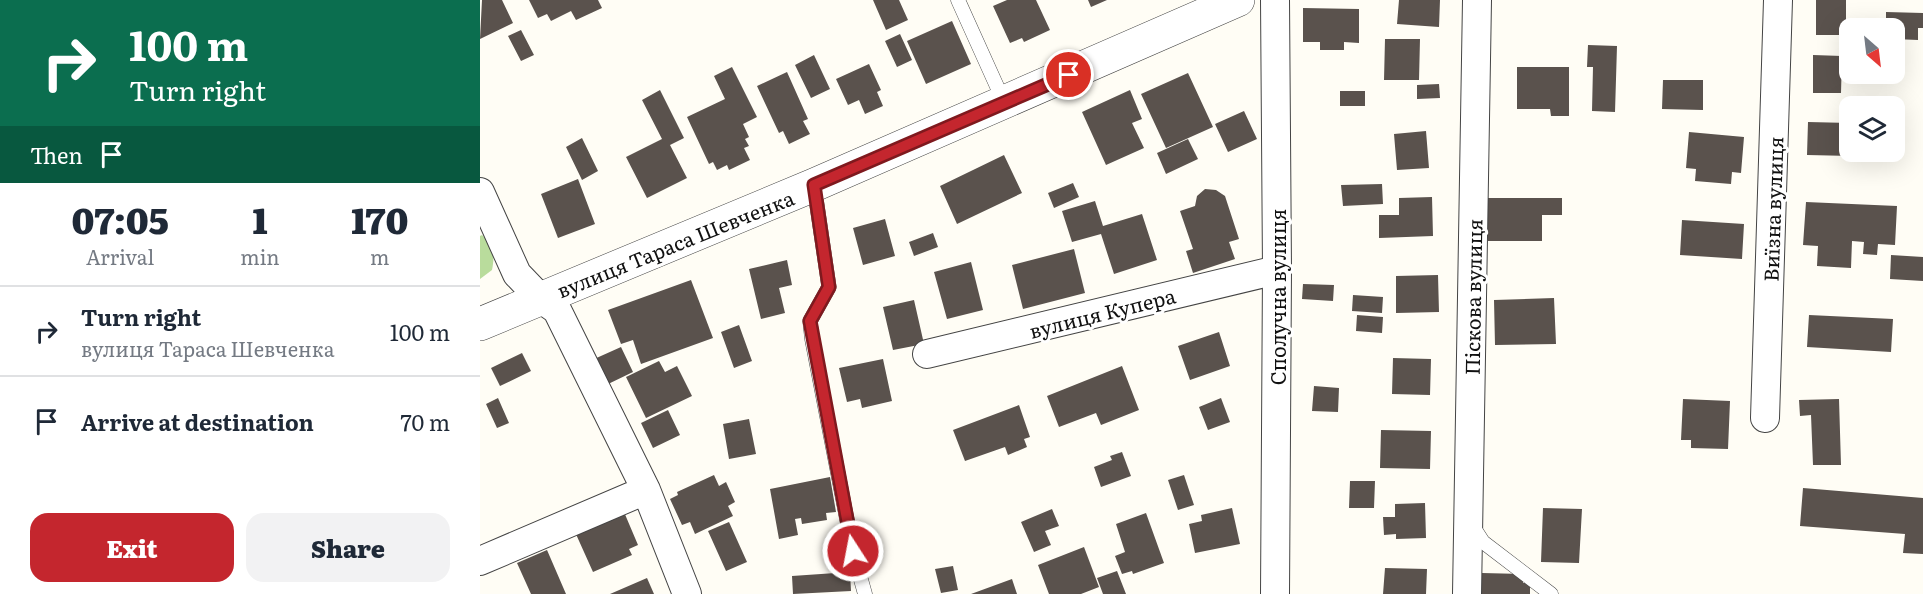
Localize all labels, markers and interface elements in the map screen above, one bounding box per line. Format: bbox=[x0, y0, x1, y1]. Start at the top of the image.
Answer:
text: 100 m bbox=[129, 12, 248, 74]
north arrow bbox=[1839, 18, 1905, 84]
map controls bbox=[1839, 18, 1905, 162]
icon: right bbox=[30, 24, 108, 102]
pin bbox=[1043, 49, 1094, 100]
icon: arrive bbox=[1052, 58, 1085, 91]
text: Turn right bbox=[129, 69, 266, 109]
button: layers bbox=[1839, 96, 1905, 162]
street label: Виїзна вулиця bbox=[1754, 136, 1790, 282]
text: Then bbox=[30, 138, 83, 171]
icon: arrive bbox=[95, 138, 128, 171]
street label: вулиця Тараса Шевченка bbox=[552, 182, 798, 304]
text: 07:05 bbox=[72, 192, 169, 245]
text: 1 bbox=[252, 192, 268, 245]
text: 170 bbox=[351, 192, 408, 245]
street label: Сполучна вулиця bbox=[1262, 209, 1292, 385]
street label: Піскова вулиця bbox=[1456, 219, 1488, 375]
text: Arrival bbox=[86, 241, 154, 271]
text: min bbox=[240, 241, 280, 271]
text: m bbox=[370, 241, 390, 271]
street label: вулиця Купера bbox=[1026, 279, 1179, 345]
text: Turn right bbox=[81, 300, 201, 333]
icon: right bbox=[30, 315, 63, 348]
text: 100 m bbox=[390, 315, 450, 348]
text: вулиця Тараса Шевченка bbox=[81, 333, 334, 363]
icon: arrive bbox=[30, 405, 63, 438]
text: Arrive at destination bbox=[81, 405, 314, 438]
text: 70 m bbox=[400, 405, 450, 438]
button: Exit bbox=[30, 513, 234, 582]
button: Share bbox=[246, 513, 450, 582]
position arrow bbox=[821, 519, 885, 583]

